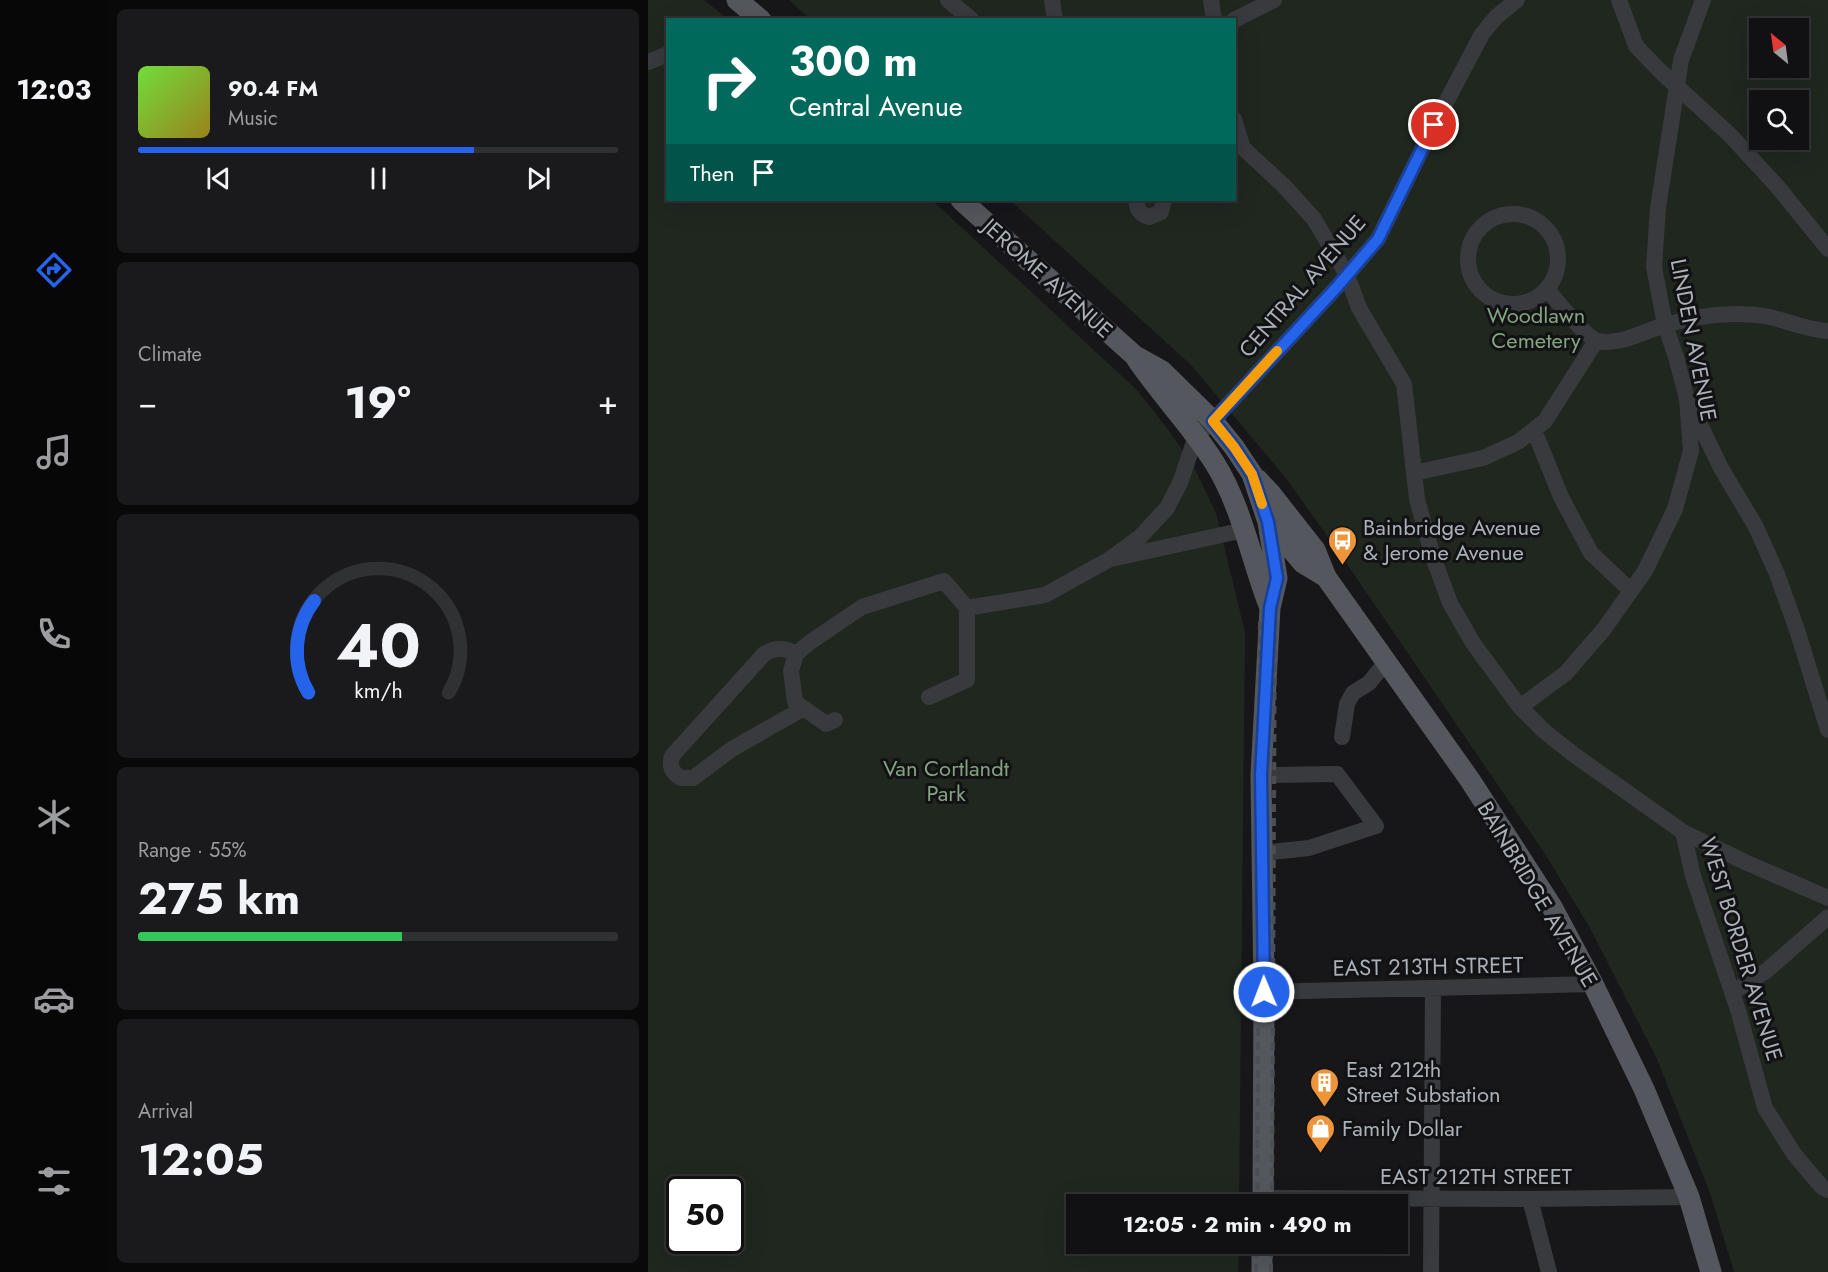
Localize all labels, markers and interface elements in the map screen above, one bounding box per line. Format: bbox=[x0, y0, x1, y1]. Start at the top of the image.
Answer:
north arrow bbox=[1749, 18, 1809, 78]
map controls bbox=[1749, 18, 1809, 150]
text: 300 m bbox=[789, 31, 918, 92]
icon: right bbox=[690, 42, 768, 120]
text: 12:03 bbox=[17, 70, 91, 109]
text: 90.4 FM bbox=[228, 72, 318, 104]
text: Central Avenue bbox=[789, 87, 963, 126]
button: search bbox=[1749, 90, 1809, 150]
pin bbox=[1408, 99, 1459, 150]
text: Music bbox=[228, 104, 278, 133]
icon: arrive bbox=[1417, 108, 1450, 141]
icon: arrive bbox=[747, 156, 780, 189]
text: Then bbox=[690, 157, 735, 189]
icon: previous bbox=[202, 162, 235, 195]
icon: pause bbox=[362, 162, 395, 195]
icon: next bbox=[522, 162, 555, 195]
street label: CENTRAL AVENUE bbox=[1231, 208, 1373, 364]
street label: JEROME AVENUE bbox=[974, 209, 1120, 345]
icon: directions bbox=[33, 249, 75, 291]
street label: LINDEN AVENUE bbox=[1663, 256, 1725, 424]
park label: Woodlawn Cemetery bbox=[1487, 299, 1585, 356]
text: Climate bbox=[138, 340, 202, 369]
text: 19° bbox=[344, 370, 411, 435]
text: − bbox=[138, 379, 157, 426]
text: + bbox=[598, 379, 618, 426]
icon: music bbox=[33, 431, 75, 473]
place label: Bainbridge Avenue & Jerome Avenue bbox=[1363, 511, 1540, 568]
bus stop icon: Bainbridge Avenue & Jerome Avenue bbox=[1326, 524, 1358, 566]
text: 40 bbox=[336, 600, 420, 690]
icon: phone bbox=[33, 613, 75, 655]
text: km/h bbox=[354, 675, 402, 706]
park label: Van Cortlandt Park bbox=[883, 752, 1010, 809]
street label: BAINBRIDGE AVENUE bbox=[1470, 795, 1606, 993]
icon: climate bbox=[33, 796, 75, 838]
street label: WEST BORDER AVENUE bbox=[1693, 833, 1791, 1065]
text: Range · 55% bbox=[138, 836, 247, 865]
text: 275 km bbox=[138, 866, 300, 931]
street label: EAST 213TH STREET bbox=[1332, 948, 1524, 984]
position arrow bbox=[1232, 960, 1296, 1024]
icon: car bbox=[33, 978, 75, 1020]
place label: East 212th Street Substation bbox=[1346, 1053, 1501, 1110]
building icon: East 212th Street Substation bbox=[1309, 1066, 1341, 1108]
text: Arrival bbox=[138, 1097, 193, 1126]
shop icon: Family Dollar bbox=[1305, 1112, 1337, 1154]
place label: Family Dollar bbox=[1342, 1112, 1463, 1144]
text: 12:05 bbox=[138, 1127, 264, 1192]
icon: filters bbox=[33, 1160, 75, 1202]
street label: EAST 212TH STREET bbox=[1380, 1160, 1573, 1192]
speed limit sign: 50 bbox=[666, 1176, 744, 1254]
text: 12:05 · 2 min · 490 m bbox=[1122, 1208, 1352, 1240]

